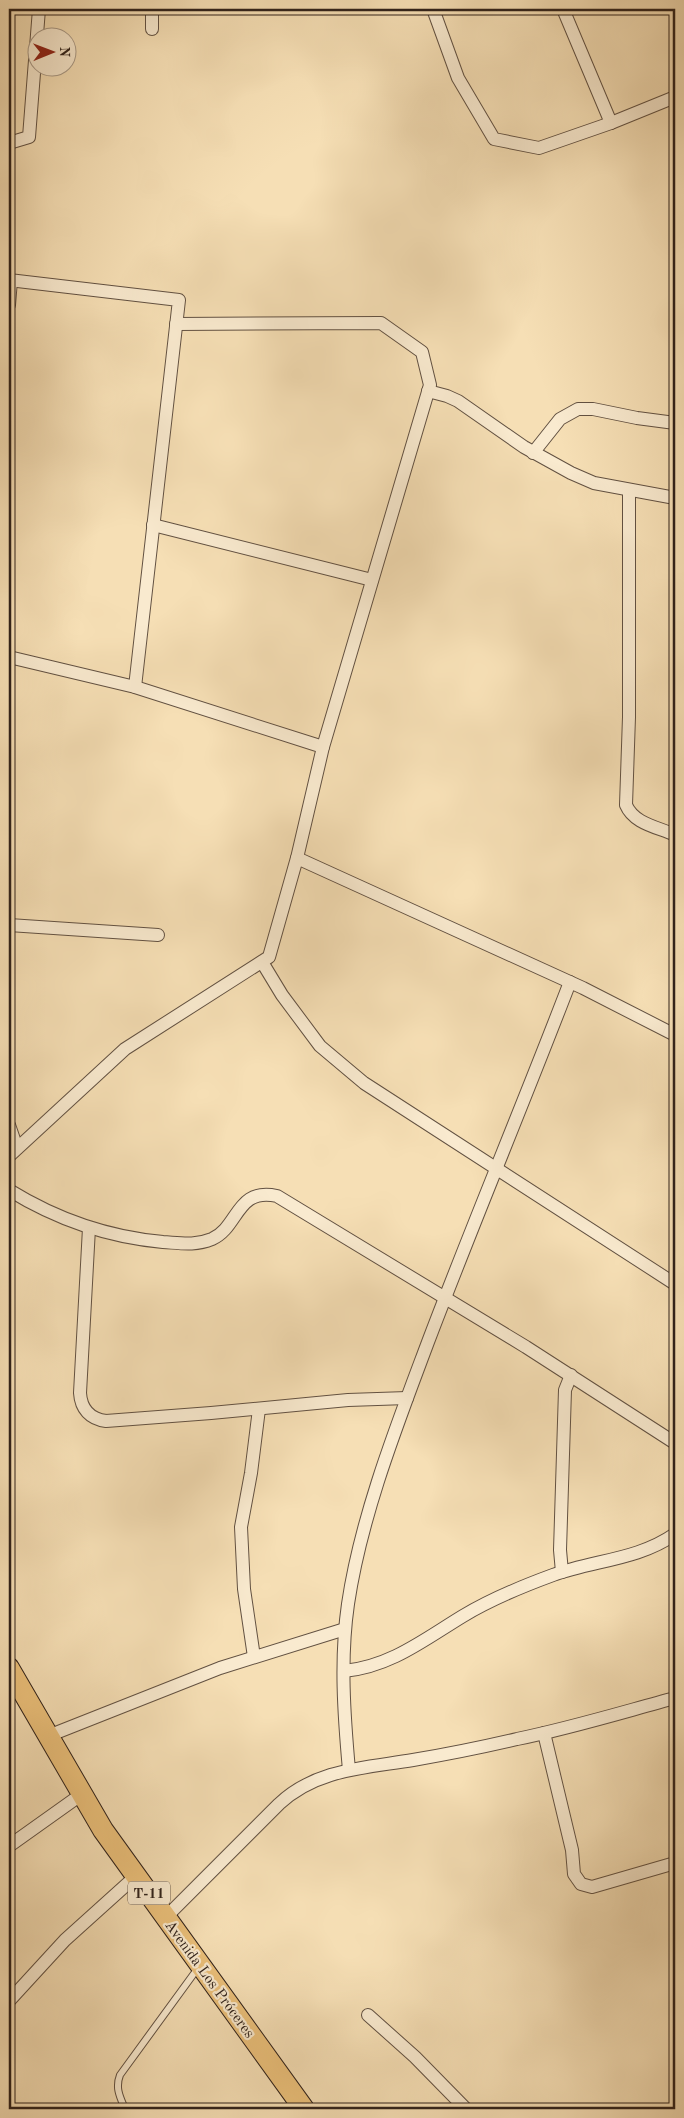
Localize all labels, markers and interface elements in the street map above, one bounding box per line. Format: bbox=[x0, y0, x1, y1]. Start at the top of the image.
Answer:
north arrow bbox=[28, 28, 78, 78]
text: N bbox=[57, 46, 71, 58]
road number: T-11 bbox=[128, 1882, 170, 1905]
street label: Avenida Los Próceres bbox=[161, 1918, 256, 2041]

